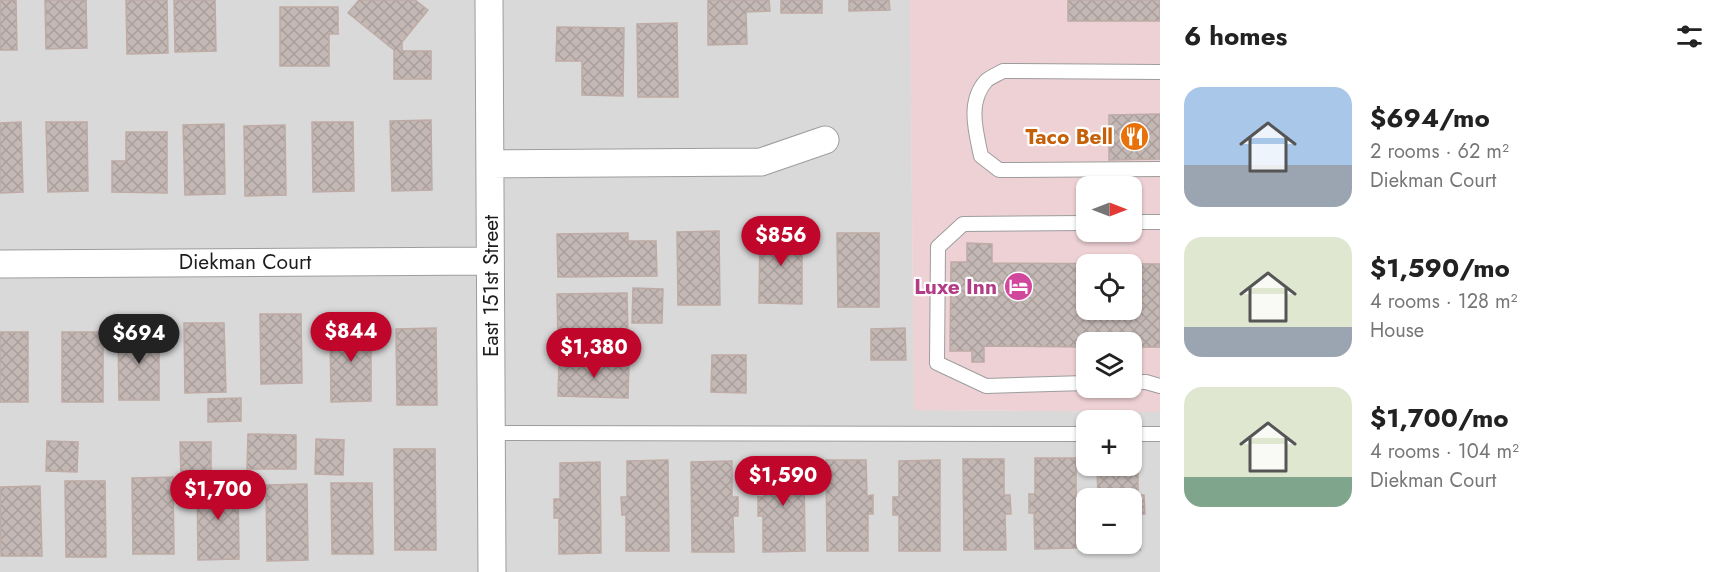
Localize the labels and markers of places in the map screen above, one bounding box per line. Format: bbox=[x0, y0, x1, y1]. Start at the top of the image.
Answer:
restaurant icon: Taco Bell bbox=[1118, 121, 1150, 153]
place label: Taco Bell bbox=[1026, 122, 1113, 152]
pin: $856 bbox=[745, 216, 817, 267]
hotel icon: Luxe Inn bbox=[1002, 271, 1034, 303]
place label: Luxe Inn bbox=[914, 272, 997, 302]
pin: $844 bbox=[315, 312, 387, 363]
pin: $694 bbox=[103, 314, 175, 365]
pin: $1,380 bbox=[545, 328, 643, 379]
pin: $1,590 bbox=[734, 456, 832, 507]
pin: $1,700 bbox=[169, 470, 267, 521]

